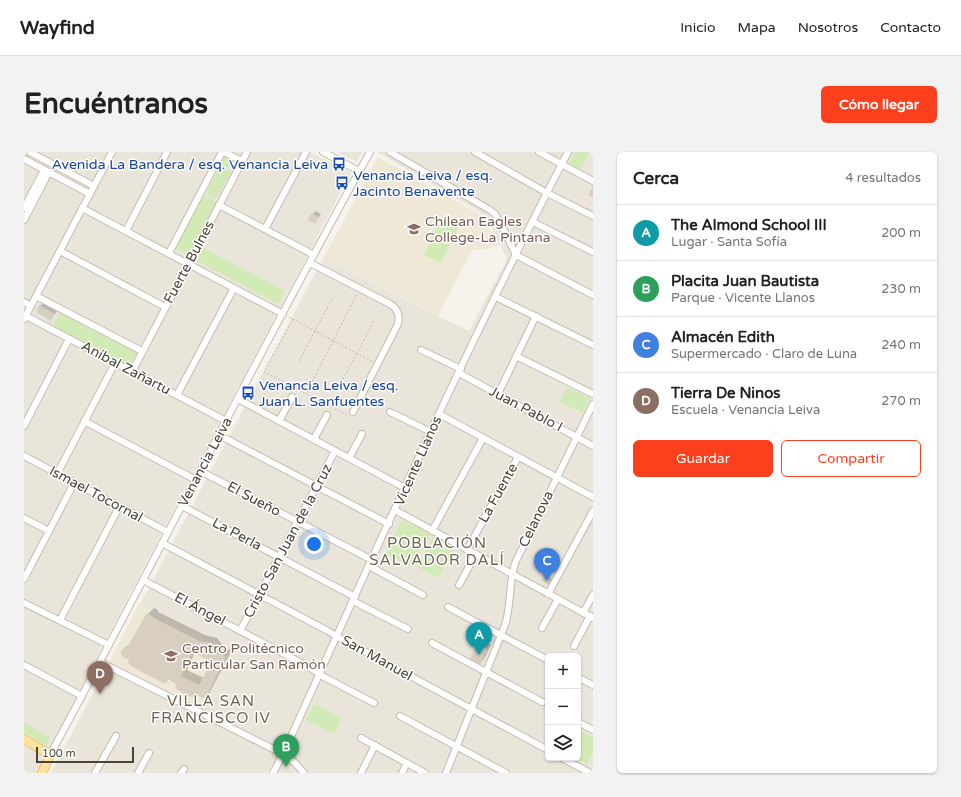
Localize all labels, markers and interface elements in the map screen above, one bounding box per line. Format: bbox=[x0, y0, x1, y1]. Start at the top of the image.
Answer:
text: Wayfind bbox=[20, 17, 95, 39]
text: Inicio bbox=[680, 19, 716, 36]
text: Mapa bbox=[738, 19, 776, 36]
text: Nosotros bbox=[798, 19, 858, 36]
text: Contacto bbox=[880, 19, 941, 36]
button: Cómo llegar bbox=[821, 86, 937, 123]
text: Encuéntranos bbox=[24, 87, 208, 121]
place label: Avenida La Bandera / esq. Venancia Leiva bbox=[52, 156, 328, 173]
bus stop icon: Avenida La Bandera / esq. Venancia Leiva bbox=[331, 156, 347, 172]
place label: Venancia Leiva / esq. Jacinto Benavente bbox=[353, 167, 493, 200]
text: Cerca bbox=[633, 168, 679, 189]
text: 4 resultados bbox=[845, 170, 921, 186]
bus stop icon: Venancia Leiva / esq. Jacinto Benavente bbox=[334, 175, 350, 191]
place label: Chilean Eagles College-La Pintana bbox=[425, 213, 551, 246]
text: The Almond School III bbox=[671, 216, 827, 234]
street label: Fuerte Bulnes bbox=[160, 217, 218, 306]
school or university icon: Chilean Eagles College-La Pintana bbox=[406, 221, 422, 237]
text: A bbox=[641, 225, 651, 241]
text: 200 m bbox=[881, 225, 921, 241]
text: Lugar · Santa Sofía bbox=[671, 234, 787, 250]
text: Placita Juan Bautista bbox=[671, 272, 819, 290]
text: B bbox=[641, 281, 651, 297]
text: 230 m bbox=[881, 281, 921, 297]
text: Parque · Vicente Llanos bbox=[671, 290, 815, 306]
text: Almacén Edith bbox=[671, 328, 775, 346]
street label: Aníbal Zañartu bbox=[78, 337, 174, 399]
text: C bbox=[641, 337, 651, 353]
text: 240 m bbox=[881, 337, 921, 353]
text: Supermercado · Claro de Luna bbox=[671, 346, 857, 362]
place label: Venancia Leiva / esq. Juan L. Sanfuentes bbox=[259, 377, 399, 410]
street label: Juan Pablo I bbox=[486, 383, 566, 435]
text: Tierra De Ninos bbox=[671, 384, 781, 402]
bus stop icon: Venancia Leiva / esq. Juan L. Sanfuentes bbox=[240, 385, 256, 401]
text: D bbox=[641, 393, 651, 409]
text: 270 m bbox=[881, 393, 921, 409]
text: Escuela · Venancia Leiva bbox=[671, 402, 820, 418]
street label: Vicente Llanos bbox=[391, 413, 446, 509]
street label: Venancia Leiva bbox=[174, 414, 236, 510]
button: Guardar bbox=[633, 440, 773, 477]
button: Compartir bbox=[781, 440, 921, 477]
street label: La Fuente bbox=[475, 460, 521, 526]
street label: Cristo San Juan de la Cruz bbox=[240, 461, 336, 621]
street label: Ismael Tocornal bbox=[46, 462, 146, 526]
street label: El Sueño bbox=[224, 478, 284, 520]
street label: Celanova bbox=[515, 488, 557, 550]
street label: La Perla bbox=[209, 514, 265, 554]
your location bbox=[304, 534, 324, 554]
district label: POBLACIÓN SALVADOR DALÍ bbox=[369, 534, 505, 569]
pin: C bbox=[534, 548, 560, 581]
street label: El Ángel bbox=[172, 589, 228, 629]
pin: A bbox=[466, 622, 492, 655]
street label: San Manuel bbox=[339, 632, 415, 684]
place label: Centro Politécnico Particular San Ramón bbox=[182, 640, 326, 673]
school or university icon: Centro Politécnico Particular San Ramón bbox=[163, 648, 179, 664]
map controls bbox=[545, 653, 581, 761]
button: + bbox=[545, 653, 581, 689]
pin: D bbox=[87, 661, 113, 694]
button: − bbox=[545, 689, 581, 725]
district label: VILLA SAN FRANCISCO IV bbox=[151, 692, 271, 727]
button: layers bbox=[545, 725, 581, 761]
pin: B bbox=[273, 734, 299, 767]
scale bar bbox=[36, 745, 134, 764]
text: 100 m bbox=[42, 747, 76, 760]

